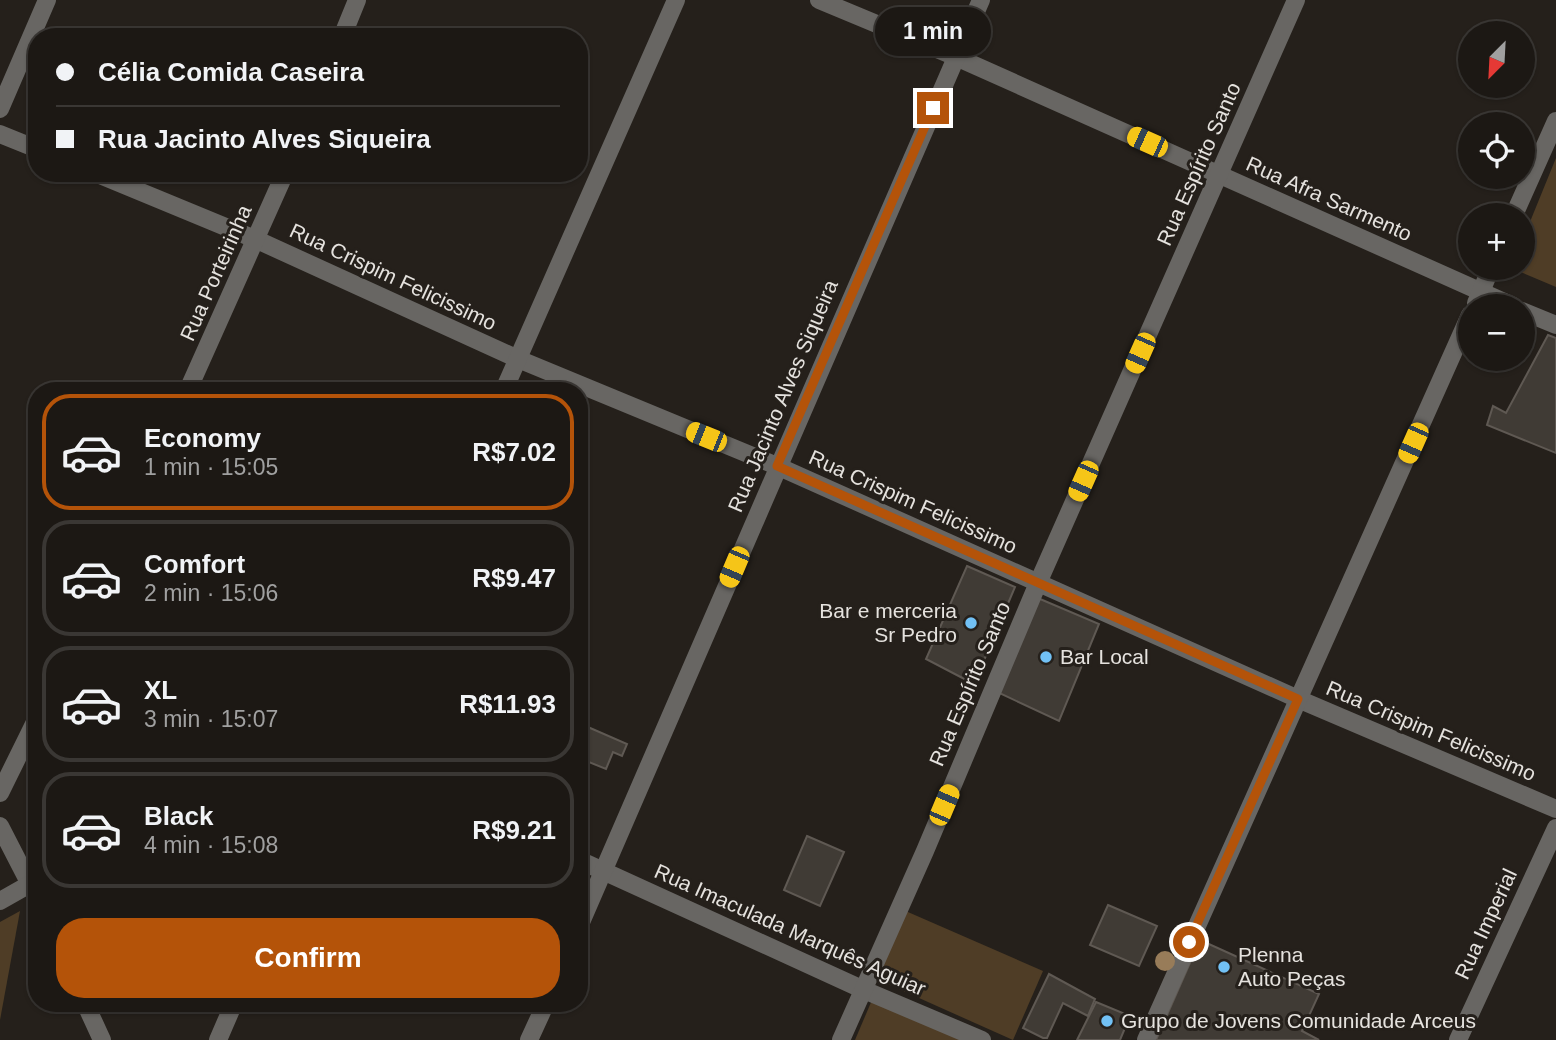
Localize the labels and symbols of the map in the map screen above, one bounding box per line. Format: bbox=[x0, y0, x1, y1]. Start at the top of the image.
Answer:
callout: 1 min bbox=[875, 7, 991, 56]
north arrow bbox=[1458, 21, 1535, 98]
street label: Rua Espírito Santo bbox=[1152, 79, 1245, 249]
route end bbox=[917, 92, 949, 124]
car bbox=[1124, 124, 1171, 160]
street label: Rua Afra Sarmento bbox=[1243, 152, 1415, 245]
street label: Rua Porteirinha bbox=[175, 201, 256, 344]
street label: Rua Crispim Felicissimo bbox=[286, 219, 500, 335]
street label: Rua Jacinto Alves Siqueira bbox=[723, 276, 842, 515]
car bbox=[1122, 330, 1159, 376]
car bbox=[683, 419, 730, 455]
car bbox=[1395, 420, 1432, 466]
street label: Rua Crispim Felicissimo bbox=[806, 445, 1021, 558]
car bbox=[1065, 458, 1102, 504]
car bbox=[717, 544, 752, 590]
street label: Rua Espírito Santo bbox=[925, 598, 1015, 769]
place label: Bar e merceria Sr Pedro bbox=[819, 599, 957, 646]
marker: Bar e merceria Sr Pedro bbox=[963, 615, 979, 631]
place label: Bar Local bbox=[1060, 645, 1149, 668]
marker: Bar Local bbox=[1038, 649, 1054, 665]
street label: Rua Crispim Felicissimo bbox=[1323, 676, 1539, 785]
car bbox=[927, 782, 962, 828]
street label: Rua Imaculada Marquês Aguiar bbox=[651, 859, 929, 1000]
street label: Rua Imperial bbox=[1450, 865, 1521, 983]
route start bbox=[1173, 926, 1205, 958]
place label: Plenna Auto Peças bbox=[1238, 943, 1345, 990]
marker: Plenna Auto Peças bbox=[1216, 959, 1232, 975]
place label: Grupo de Jovens Comunidade Arceus bbox=[1121, 1009, 1476, 1032]
marker: Grupo de Jovens Comunidade Arceus bbox=[1099, 1013, 1115, 1029]

